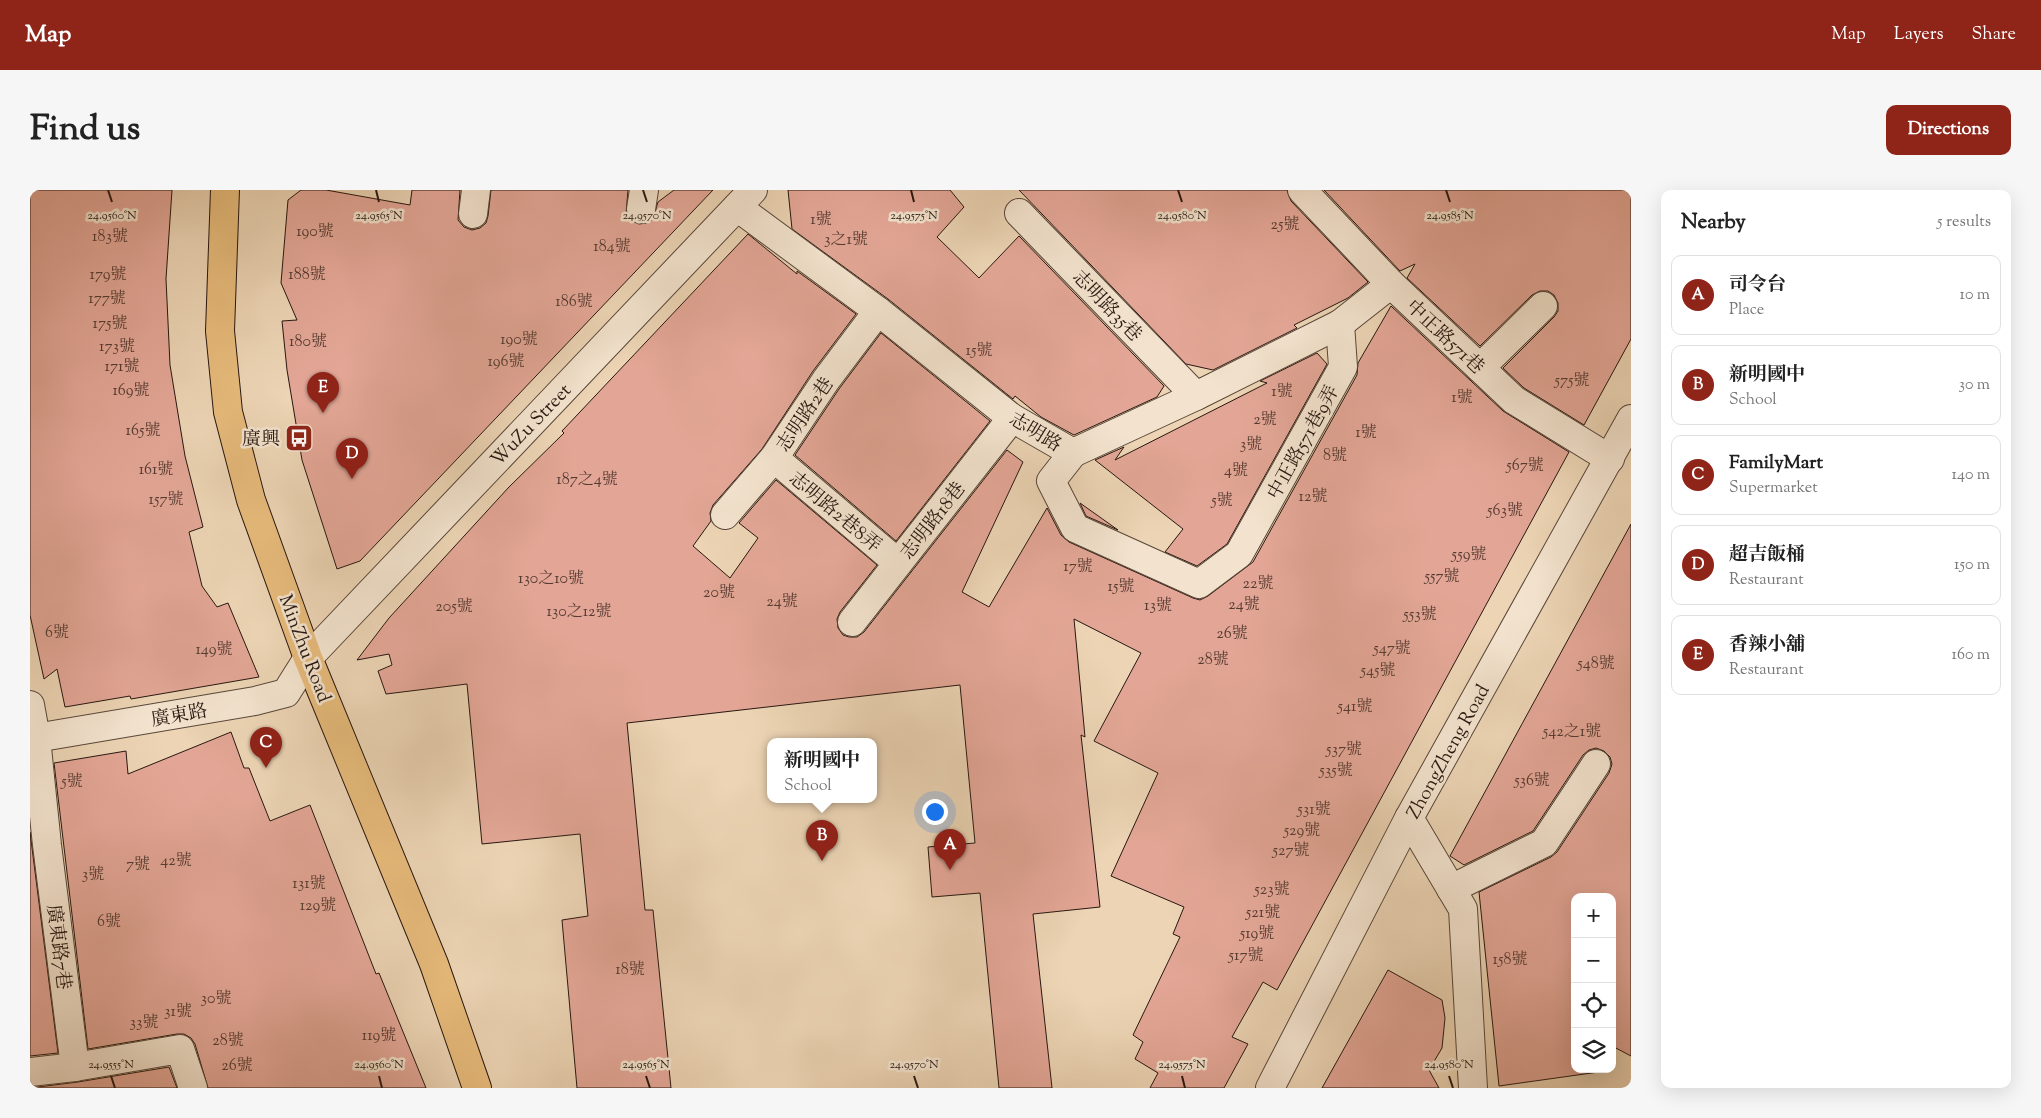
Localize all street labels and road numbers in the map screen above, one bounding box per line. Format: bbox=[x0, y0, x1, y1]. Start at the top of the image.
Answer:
street label: 志明路35巷 bbox=[1065, 265, 1147, 349]
street label: 中正路571巷 bbox=[1399, 294, 1490, 381]
street label: 志明路2巷 bbox=[771, 373, 841, 458]
street label: WuZu Street bbox=[485, 378, 579, 473]
street label: 中正路571巷9弄 bbox=[1262, 381, 1347, 505]
street label: 志明路 bbox=[1003, 407, 1066, 459]
street label: 志明路2巷8弄 bbox=[782, 466, 887, 560]
street label: 志明路18巷 bbox=[895, 477, 973, 566]
street label: MinZhu Road bbox=[271, 591, 337, 707]
street label: ZhongZheng Road bbox=[1401, 680, 1497, 824]
street label: 廣東路 bbox=[149, 698, 210, 735]
street label: 廣東路7巷 bbox=[39, 903, 76, 991]

